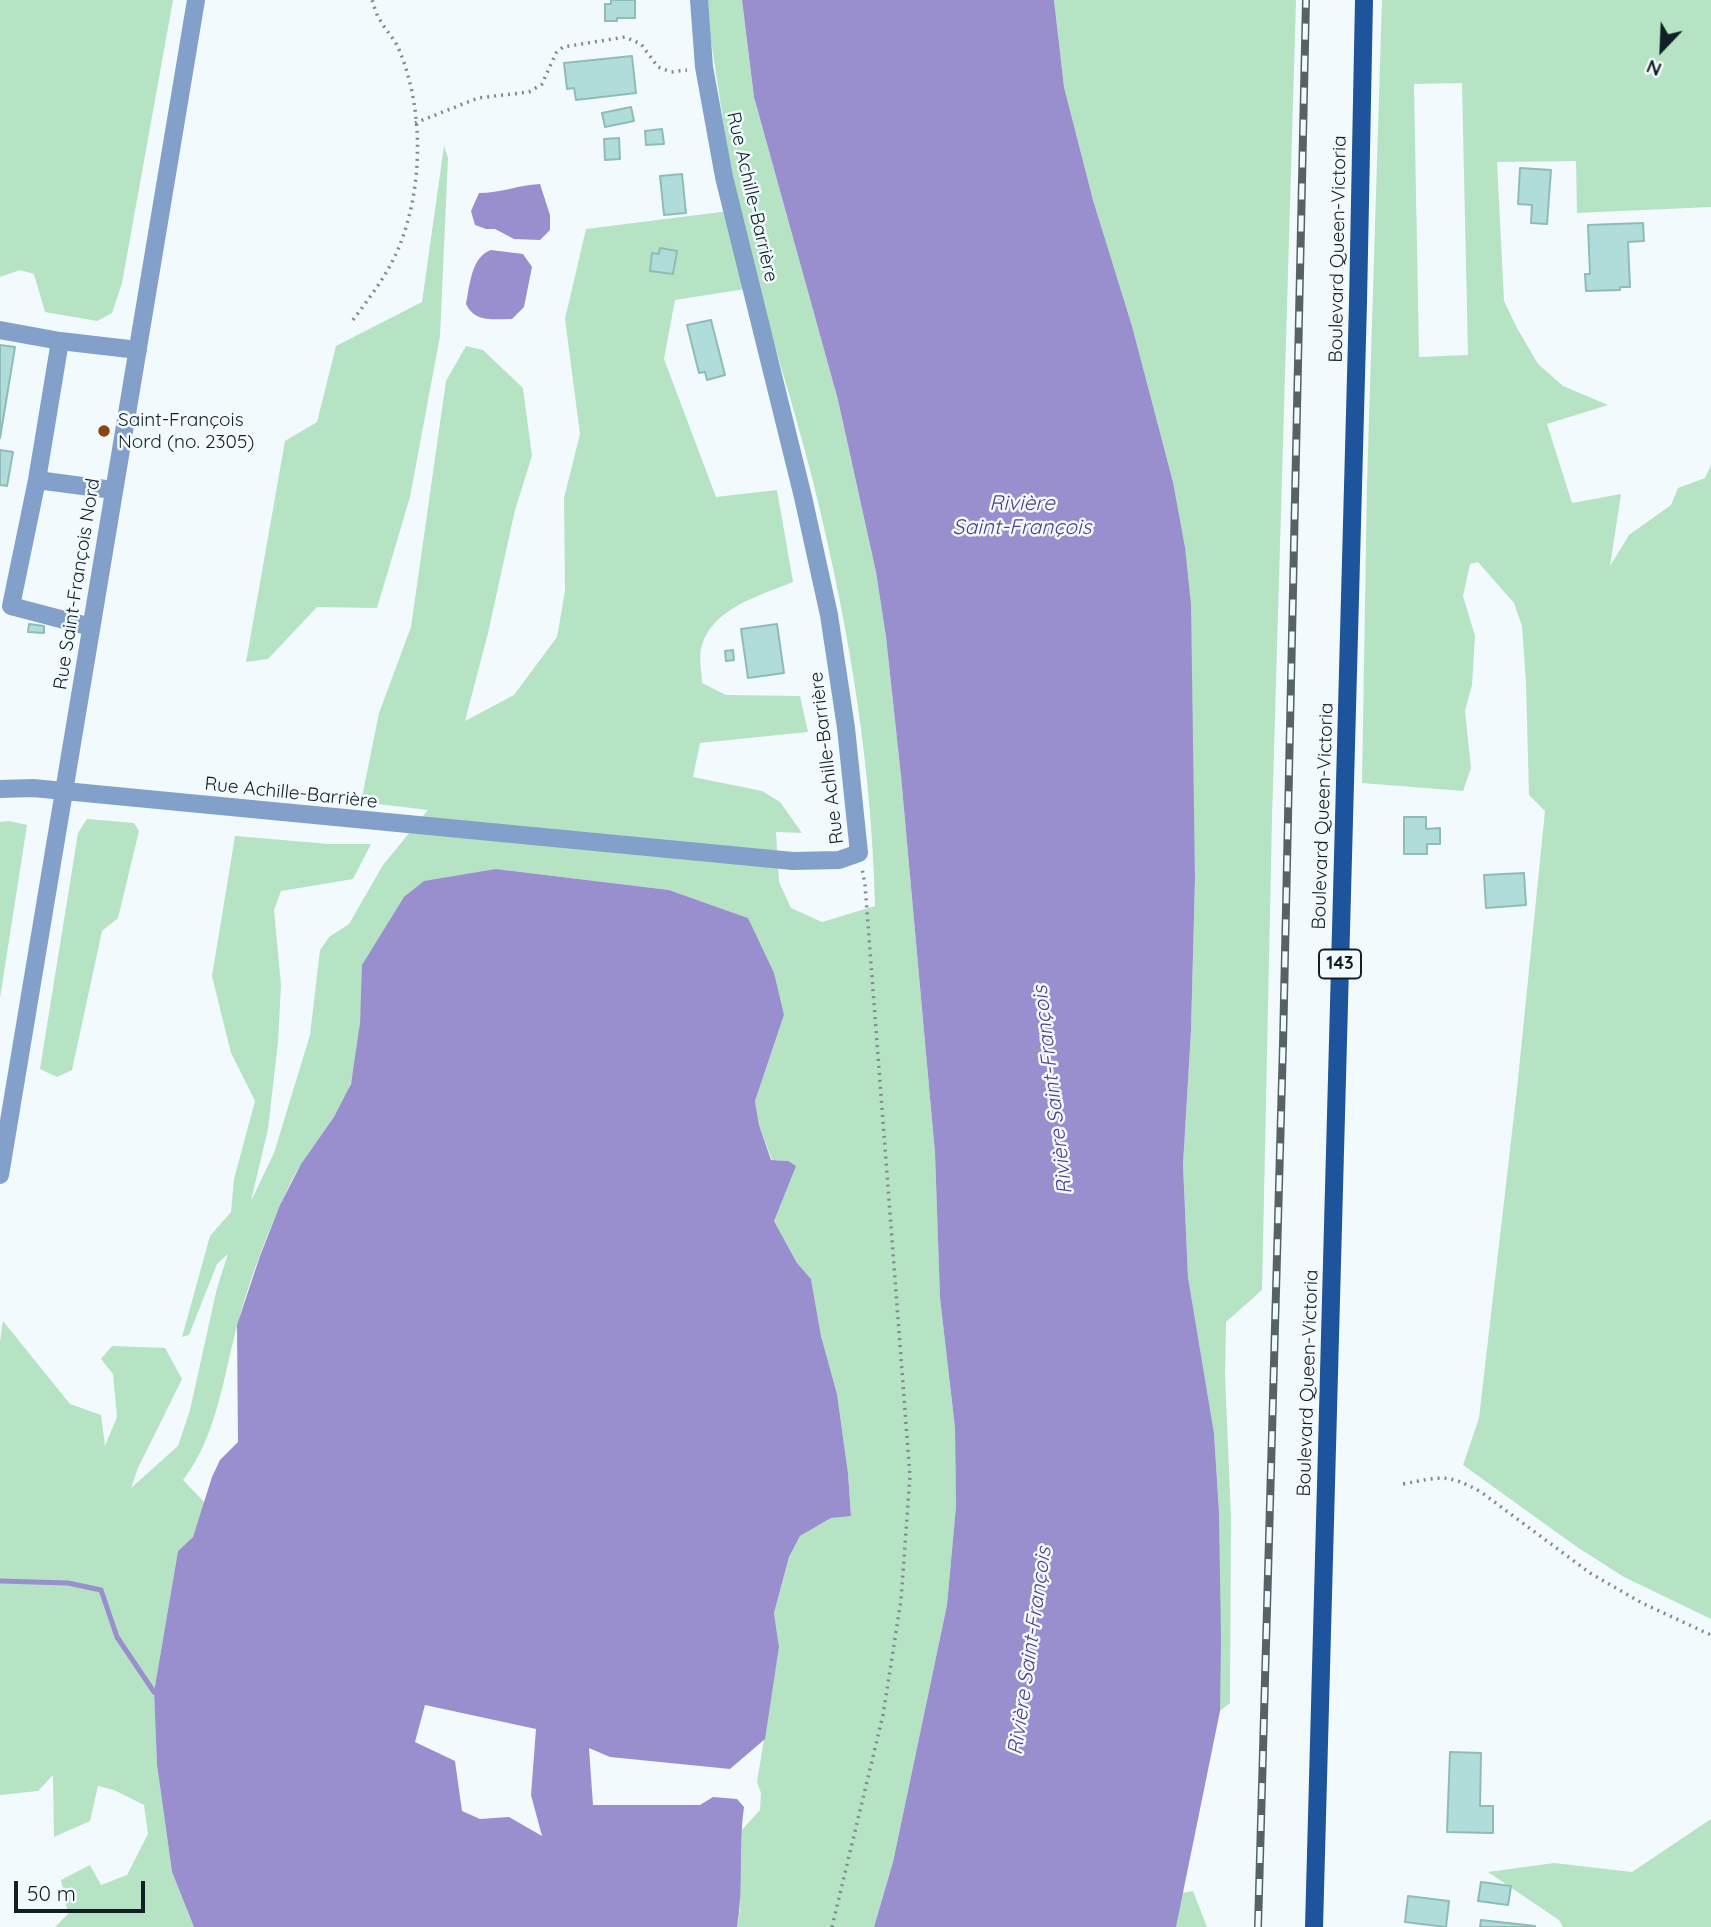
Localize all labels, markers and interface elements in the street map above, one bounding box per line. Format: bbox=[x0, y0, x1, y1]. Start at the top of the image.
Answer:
north arrow bbox=[1627, 14, 1697, 84]
text: N bbox=[1643, 55, 1665, 82]
street label: Rue Achille-Barrière bbox=[721, 110, 783, 284]
street label: Boulevard Queen-Victoria bbox=[1325, 135, 1351, 363]
place label: Saint-François Nord (no. 2305) bbox=[118, 409, 254, 453]
marker: Saint-François Nord (no. 2305) bbox=[96, 423, 112, 439]
street label: Rue Saint-François Nord bbox=[49, 477, 105, 691]
water label: Rivière Saint-François bbox=[953, 491, 1091, 541]
street label: Rue Achille-Barrière bbox=[805, 670, 849, 846]
street label: Boulevard Queen-Victoria bbox=[1308, 702, 1338, 930]
street label: Rue Achille-Barrière bbox=[203, 773, 379, 813]
road number: 143 bbox=[1319, 950, 1361, 979]
water label: Rivière Saint-François bbox=[1028, 984, 1078, 1196]
street label: Boulevard Queen-Victoria bbox=[1293, 1269, 1323, 1497]
water label: Rivière Saint-François bbox=[1003, 1545, 1057, 1757]
scale bar bbox=[18, 1868, 149, 1912]
text: 50 m bbox=[27, 1880, 76, 1906]

